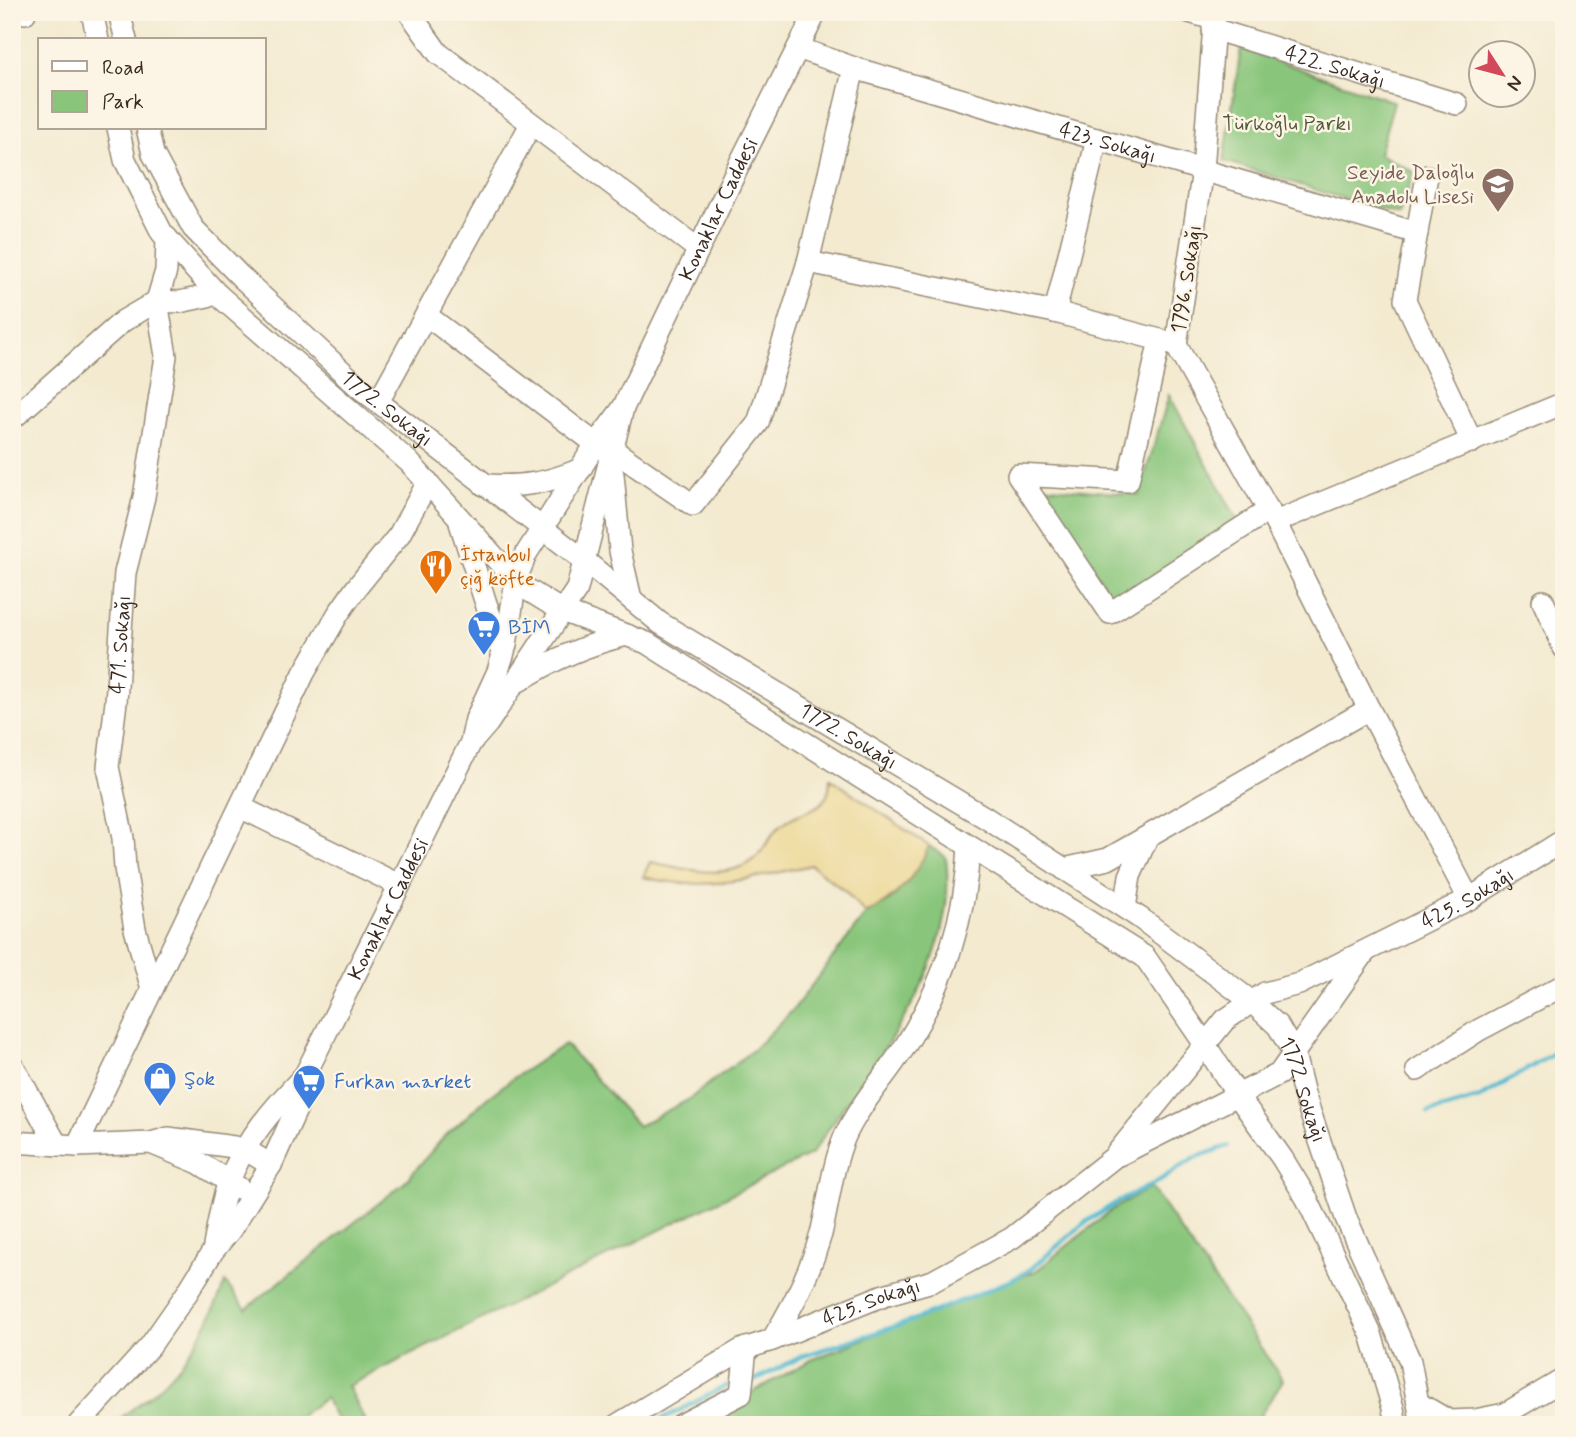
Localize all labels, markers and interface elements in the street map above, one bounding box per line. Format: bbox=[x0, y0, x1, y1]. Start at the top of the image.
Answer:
legend bbox=[38, 38, 266, 130]
north arrow bbox=[1468, 38, 1538, 108]
street label: 422. Sokağı bbox=[1281, 39, 1389, 96]
text: Road bbox=[102, 54, 144, 82]
text: N bbox=[1501, 71, 1528, 96]
text: Park bbox=[102, 88, 144, 116]
park label: Türkoğlu Parkı bbox=[1222, 110, 1352, 138]
street label: 423. Sokağı bbox=[1056, 116, 1159, 171]
street label: Konaklar Caddesi bbox=[673, 133, 765, 285]
place label: Seyide Daloğlu Anadolu Lisesi bbox=[1347, 159, 1474, 211]
school or university icon: Seyide Daloğlu Anadolu Lisesi bbox=[1479, 165, 1517, 214]
street label: 1796. Sokağı bbox=[1165, 223, 1209, 335]
street label: 1772. Sokağı bbox=[334, 364, 438, 454]
place label: İstanbul çiğ köfte bbox=[460, 541, 535, 593]
restaurant icon: İstanbul çiğ köfte bbox=[417, 547, 455, 596]
street label: 471. Sokağı bbox=[104, 594, 138, 695]
supermarket icon: BİM bbox=[465, 608, 503, 657]
place label: BİM bbox=[508, 614, 551, 642]
street label: 1772. Sokağı bbox=[794, 696, 902, 777]
street label: Konaklar Caddesi bbox=[342, 834, 436, 985]
street label: 425. Sokağı bbox=[1416, 861, 1520, 936]
street label: 1772. Sokağı bbox=[1272, 1032, 1332, 1146]
shop icon: Şok bbox=[141, 1059, 179, 1108]
supermarket icon: Furkan market bbox=[290, 1062, 328, 1111]
place label: Şok bbox=[184, 1065, 216, 1093]
place label: Furkan market bbox=[334, 1068, 471, 1096]
street label: 425. Sokağı bbox=[818, 1272, 924, 1333]

